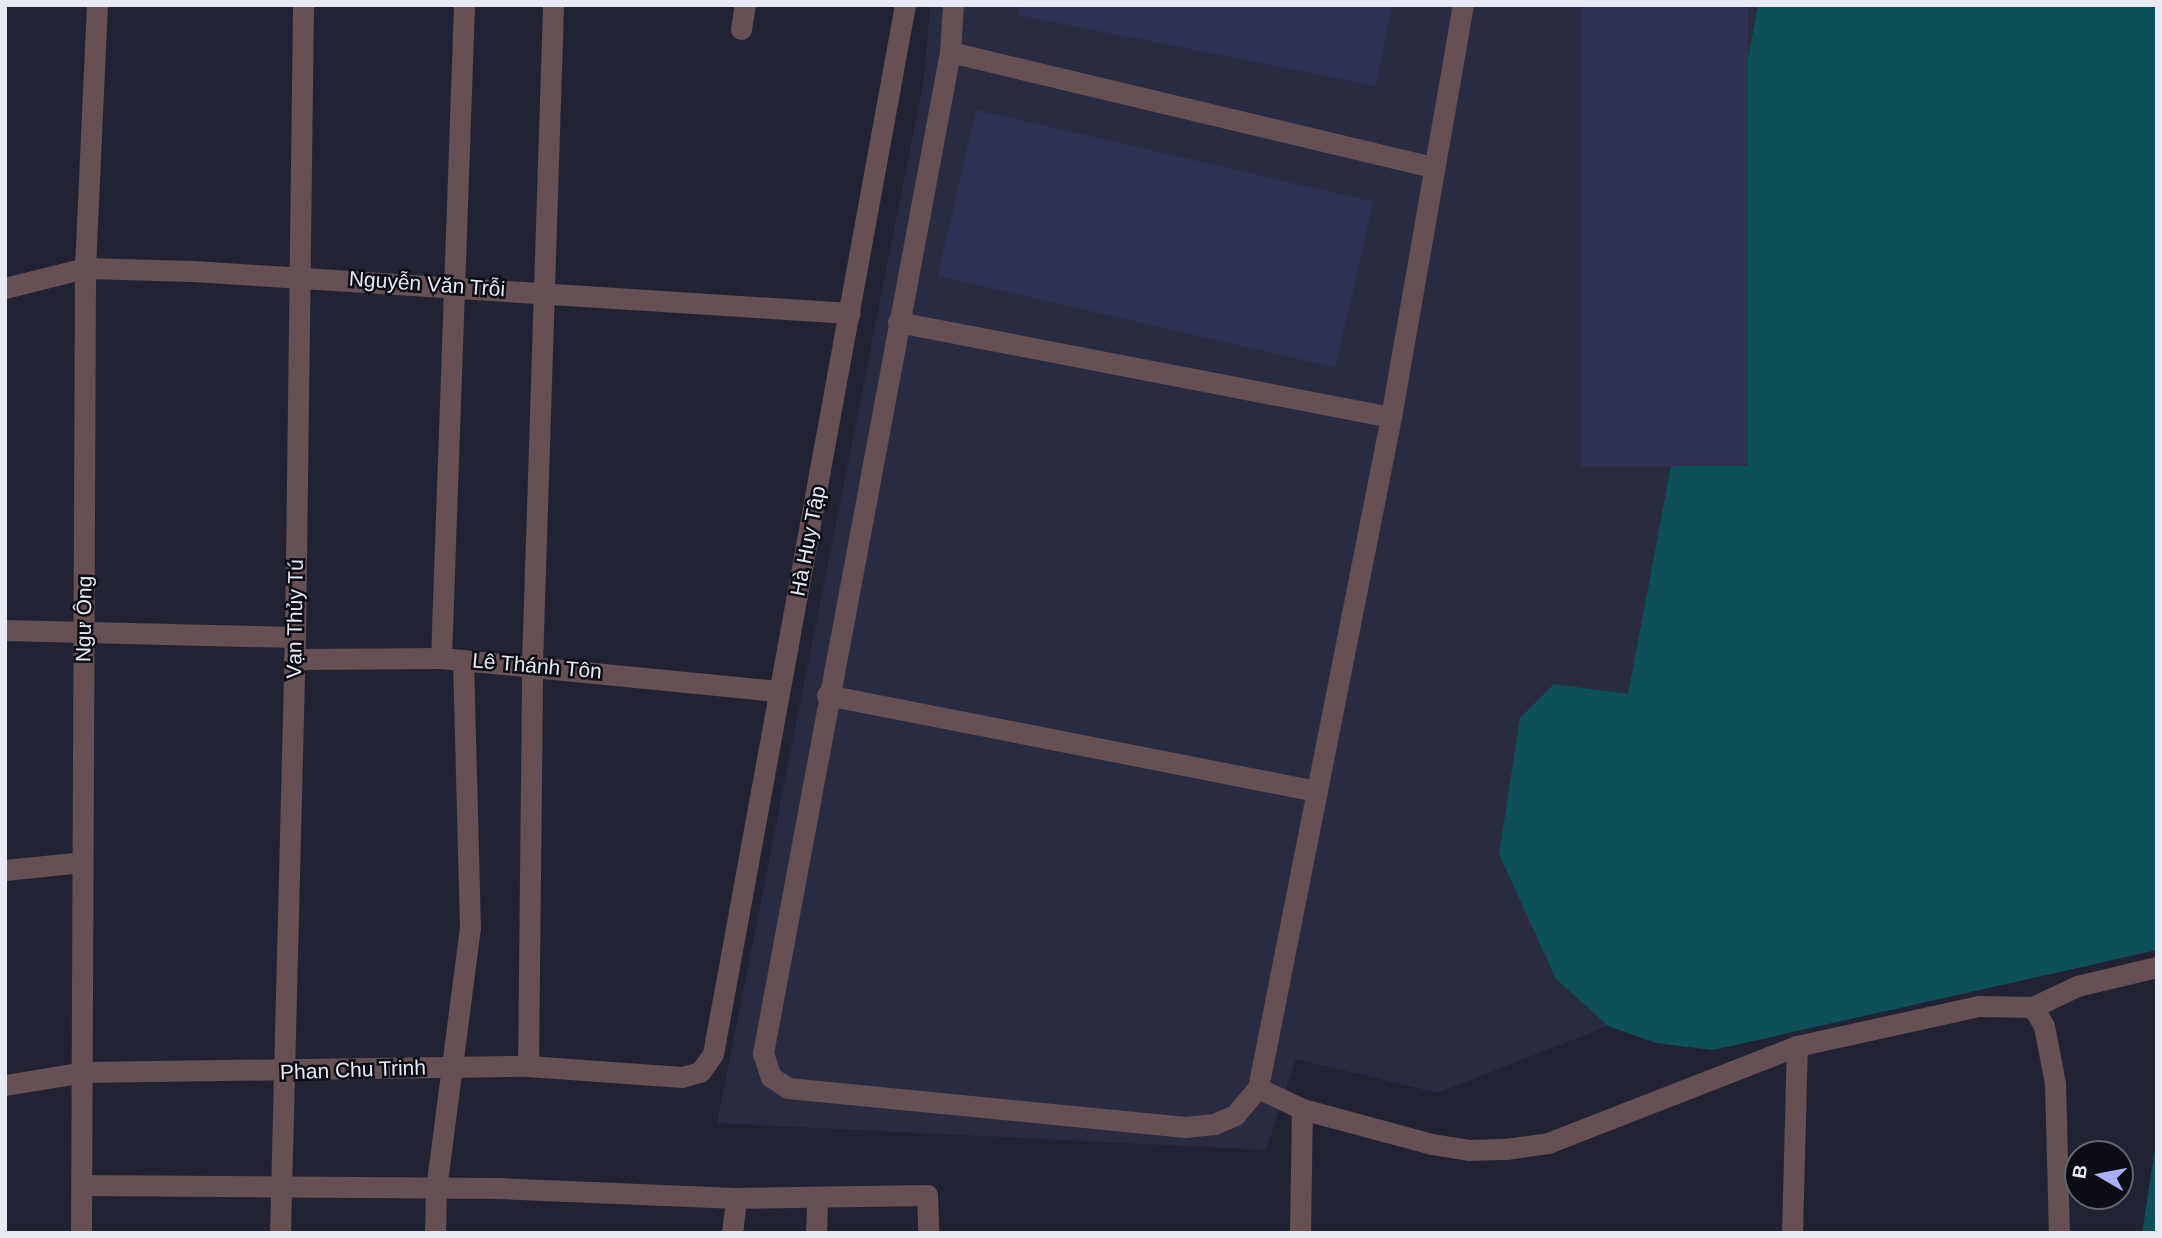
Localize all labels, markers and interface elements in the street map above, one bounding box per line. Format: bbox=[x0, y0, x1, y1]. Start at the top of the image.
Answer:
street label: Nguyễn Văn Trỗi bbox=[348, 266, 506, 302]
street label: Hà Huy Tập bbox=[785, 484, 831, 598]
street label: Vạn Thủy Tú bbox=[281, 559, 309, 679]
street label: Ngư Ông bbox=[71, 576, 97, 662]
street label: Lê Thánh Tôn bbox=[471, 648, 603, 684]
street label: Phan Chu Trinh bbox=[279, 1055, 427, 1085]
north arrow bbox=[2064, 1140, 2134, 1210]
text: B bbox=[2068, 1163, 2091, 1180]

